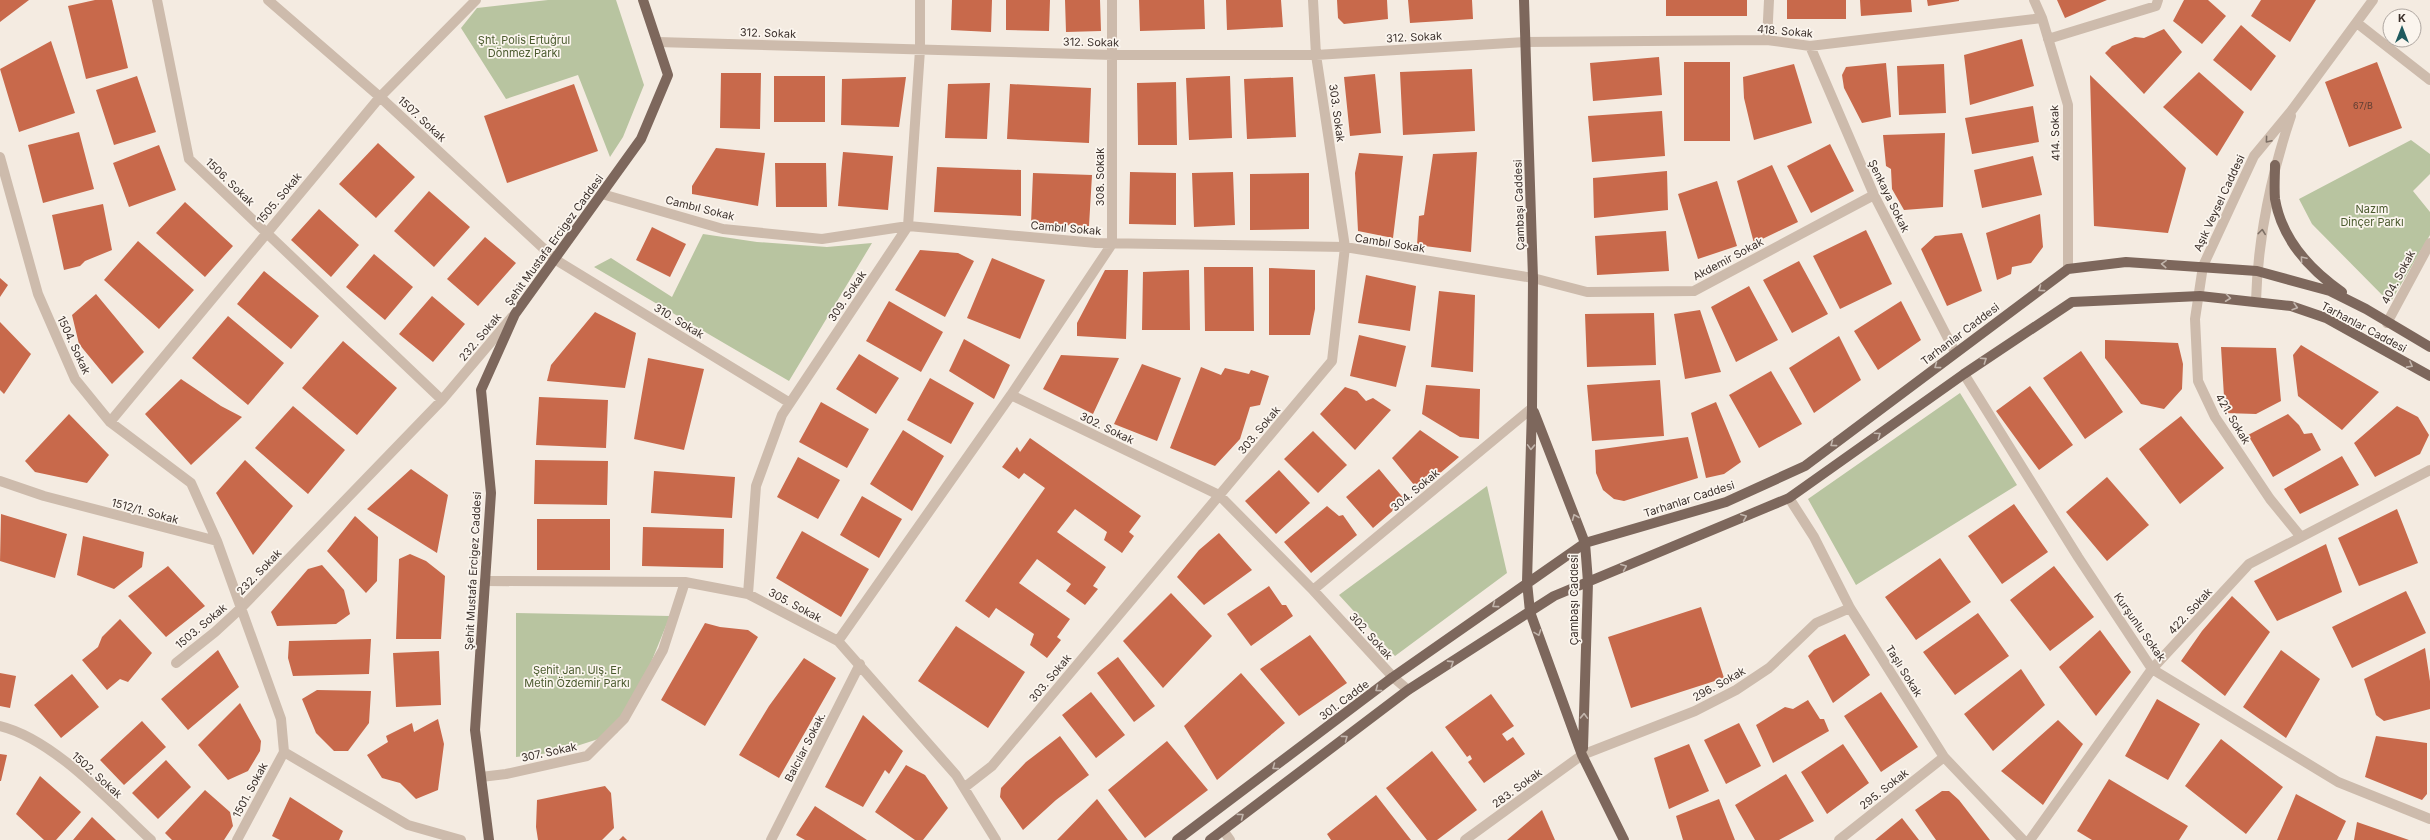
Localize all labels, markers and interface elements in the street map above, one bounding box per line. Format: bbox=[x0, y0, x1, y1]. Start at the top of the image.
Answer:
north arrow bbox=[2382, 8, 2422, 48]
text: K bbox=[2398, 11, 2406, 25]
street label: 418. Sokak bbox=[1756, 22, 1814, 40]
street label: 312. Sokak bbox=[740, 25, 796, 41]
street label: 312. Sokak bbox=[1386, 29, 1442, 45]
park label: Şht. Polis Ertuğrul Dönmez Parkı bbox=[478, 33, 570, 60]
street label: 312. Sokak bbox=[1063, 35, 1119, 49]
street label: 303. Sokak bbox=[1326, 83, 1348, 143]
street label: 1507. Sokak bbox=[395, 93, 449, 145]
house number: 67/B bbox=[2353, 100, 2373, 111]
street label: 414. Sokak bbox=[2047, 105, 2063, 161]
one-way arrow bbox=[2265, 135, 2272, 143]
street label: 308. Sokak bbox=[1093, 148, 1107, 206]
street label: Aşık Veysel Caddesi bbox=[2190, 152, 2248, 254]
street label: 1506. Sokak bbox=[203, 155, 257, 209]
street label: Şenkaya Sokak bbox=[1865, 157, 1913, 235]
street label: Çambaşı Caddesi bbox=[1510, 159, 1528, 251]
street label: 1505. Sokak bbox=[253, 169, 305, 227]
street label: Şehit Mustafa Ercigez Caddesi bbox=[502, 172, 606, 308]
street label: Cambıl Sokak bbox=[664, 193, 736, 223]
park label: Nazım Dinçer Parkı bbox=[2340, 202, 2404, 229]
street label: Cambıl Sokak bbox=[1030, 218, 1102, 238]
one-way arrow bbox=[2257, 229, 2266, 235]
street label: Cambıl Sokak bbox=[1354, 231, 1426, 255]
street label: Akdemir Sokak bbox=[1690, 235, 1766, 283]
street label: 404. Sokak bbox=[2378, 248, 2418, 306]
one-way arrow bbox=[2301, 256, 2308, 263]
one-way arrow bbox=[2161, 259, 2168, 268]
street label: 309. Sokak bbox=[825, 268, 869, 324]
one-way arrow bbox=[2039, 284, 2046, 291]
one-way arrow bbox=[2225, 293, 2231, 302]
street label: Tarhanlar Caddesi bbox=[2319, 299, 2409, 355]
street label: Tarhanlar Caddesi bbox=[1918, 300, 2002, 368]
street label: 310. Sokak bbox=[651, 301, 707, 341]
one-way arrow bbox=[2291, 302, 2298, 311]
street label: 232. Sokak bbox=[456, 310, 504, 364]
street label: 1504. Sokak bbox=[54, 313, 94, 377]
one-way arrow bbox=[1980, 358, 1987, 365]
one-way arrow bbox=[1934, 361, 1941, 368]
one-way arrow bbox=[2406, 361, 2413, 368]
street label: 421. Sokak bbox=[2212, 391, 2254, 447]
street label: 303. Sokak bbox=[1235, 403, 1283, 457]
street label: 302. Sokak bbox=[1078, 409, 1136, 447]
one-way arrow bbox=[1874, 432, 1881, 440]
one-way arrow bbox=[1830, 440, 1837, 447]
one-way arrow bbox=[1527, 444, 1535, 450]
street label: 304. Sokak bbox=[1388, 466, 1442, 514]
street label: Tarhanlar Caddesi bbox=[1642, 478, 1736, 520]
street label: Şehit Mustafa Ercigez Caddesi bbox=[462, 491, 484, 651]
street label: 1512/1. Sokak bbox=[110, 495, 180, 527]
one-way arrow bbox=[1572, 514, 1580, 521]
one-way arrow bbox=[1740, 514, 1748, 522]
street label: 232. Sokak bbox=[234, 546, 284, 598]
street label: Çambaşı Caddesi bbox=[1567, 555, 1581, 646]
one-way arrow bbox=[1620, 564, 1628, 572]
street label: 305. Sokak bbox=[766, 585, 824, 625]
street label: 422. Sokak bbox=[2165, 585, 2215, 637]
street label: Kurşunlu Sokak bbox=[2111, 590, 2169, 664]
street label: 1503. Sokak bbox=[172, 600, 230, 652]
one-way arrow bbox=[1493, 600, 1500, 607]
street label: 302. Sokak bbox=[1346, 610, 1396, 662]
one-way arrow bbox=[1533, 630, 1541, 637]
street label: Taşlı Sokak bbox=[1883, 642, 1925, 700]
street label: 303. Sokak bbox=[1026, 651, 1074, 705]
one-way arrow bbox=[1447, 660, 1454, 668]
park label: Şehit Jan. Ulş. Er Metin Özdemir Parkı bbox=[524, 663, 630, 690]
street label: 296. Sokak bbox=[1690, 664, 1748, 704]
street label: 301. Cadde bbox=[1316, 677, 1372, 723]
one-way arrow bbox=[1376, 684, 1383, 691]
street label: Balcılar Sokak. bbox=[781, 710, 829, 784]
one-way arrow bbox=[1579, 713, 1588, 719]
one-way arrow bbox=[1340, 736, 1347, 743]
street label: 307. Sokak bbox=[520, 739, 578, 765]
street label: 1502. Sokak bbox=[69, 749, 125, 801]
street label: 1501. Sokak bbox=[230, 760, 270, 820]
one-way arrow bbox=[1272, 762, 1279, 769]
street label: 283. Sokak bbox=[1489, 765, 1545, 811]
street label: 295. Sokak bbox=[1857, 766, 1911, 812]
one-way arrow bbox=[1236, 814, 1243, 821]

